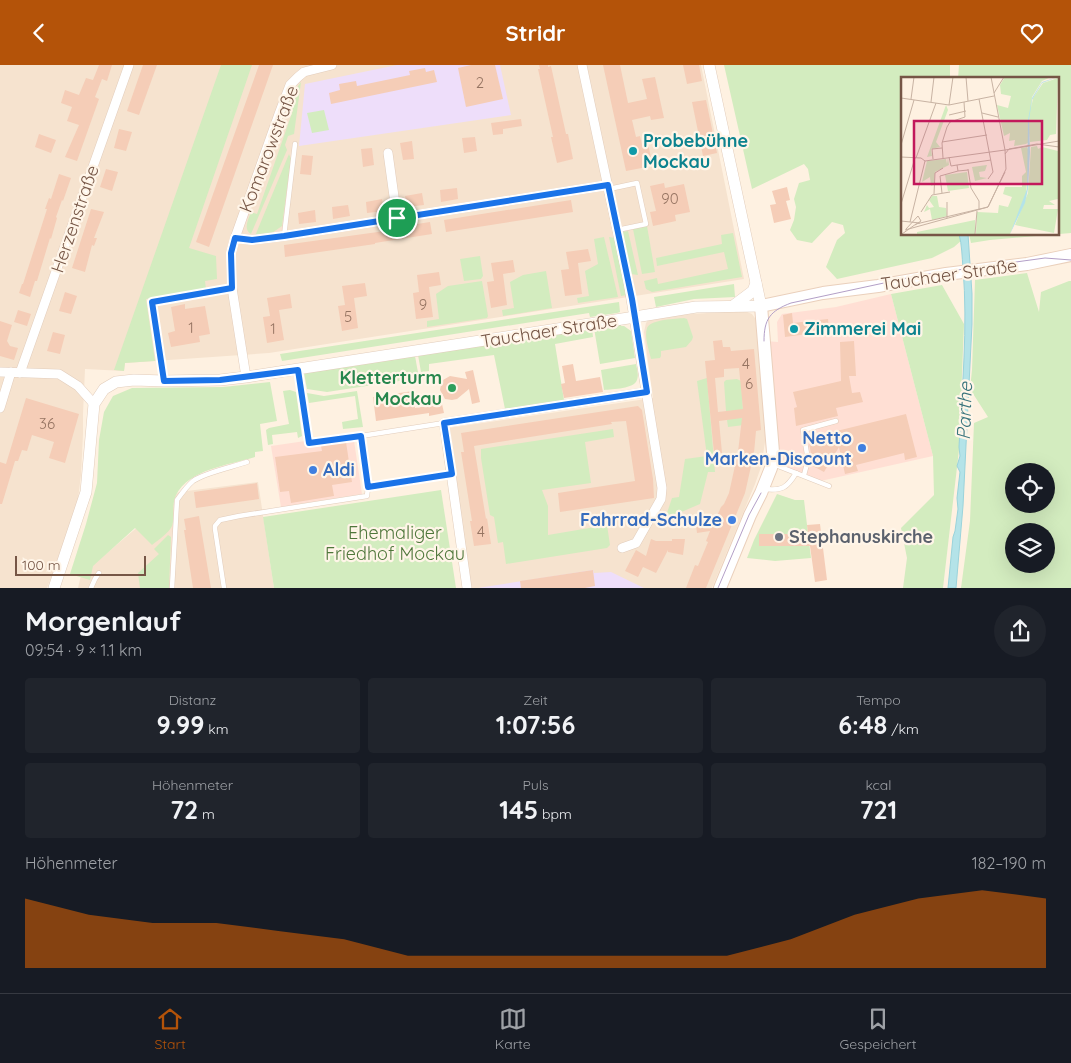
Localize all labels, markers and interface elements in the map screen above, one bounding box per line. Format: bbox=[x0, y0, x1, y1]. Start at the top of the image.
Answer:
icon: back bbox=[25, 19, 53, 47]
text: Stridr bbox=[505, 19, 566, 47]
icon: heart bbox=[1018, 19, 1046, 47]
house number: 2 bbox=[476, 73, 484, 92]
inset map bbox=[901, 77, 1058, 235]
street label: Komarowstraße bbox=[234, 82, 303, 216]
place label: Probebühne Mockau bbox=[643, 129, 748, 173]
marker: Probebühne Mockau bbox=[627, 145, 639, 157]
street label: Herzenstraße bbox=[45, 162, 104, 276]
house number: 90 bbox=[661, 189, 679, 208]
pin bbox=[376, 197, 418, 239]
icon: arrive bbox=[383, 204, 411, 232]
street label: Tauchaer Straße bbox=[879, 254, 1019, 295]
house number: 9 bbox=[419, 295, 427, 314]
house number: 5 bbox=[344, 307, 352, 326]
street label: Tauchaer Straße bbox=[479, 308, 619, 353]
place label: Zimmerei Mai bbox=[804, 317, 921, 340]
house number: 1 bbox=[188, 318, 194, 337]
house number: 1 bbox=[270, 319, 276, 338]
marker: Zimmerei Mai bbox=[788, 323, 800, 335]
house number: 4 bbox=[742, 354, 750, 373]
place label: Kletterturm Mockau bbox=[340, 366, 442, 410]
house number: 6 bbox=[745, 374, 753, 393]
water label: Parthe bbox=[951, 380, 977, 440]
marker: Kletterturm Mockau bbox=[446, 382, 458, 394]
house number: 36 bbox=[39, 414, 55, 433]
place label: Netto Marken-Discount bbox=[705, 426, 852, 470]
marker: Netto Marken-Discount bbox=[856, 442, 868, 454]
place label: Aldi bbox=[323, 458, 355, 481]
map controls bbox=[1005, 463, 1055, 573]
button: locate bbox=[1005, 463, 1055, 513]
marker: Aldi bbox=[307, 464, 319, 476]
place label: Fahrrad-Schulze bbox=[580, 508, 722, 531]
marker: Fahrrad-Schulze bbox=[726, 514, 738, 526]
park label: Ehemaliger Friedhof Mockau bbox=[325, 521, 465, 565]
house number: 4 bbox=[477, 522, 485, 541]
button: layers bbox=[1005, 523, 1055, 573]
place label: Stephanuskirche bbox=[789, 525, 933, 548]
marker: Stephanuskirche bbox=[773, 531, 785, 543]
scale bar bbox=[15, 553, 146, 576]
text: 100 m bbox=[22, 556, 60, 574]
text: Morgenlauf bbox=[25, 603, 181, 638]
button: share bbox=[994, 605, 1046, 657]
text: 09:54 · 9 × 1.1 km bbox=[25, 640, 142, 660]
text: Distanz bbox=[169, 691, 216, 709]
text: Zeit bbox=[523, 691, 548, 709]
text: Tempo bbox=[856, 691, 901, 709]
text: 9.99 bbox=[157, 709, 204, 740]
text: 1:07:56 bbox=[496, 709, 575, 740]
text: 6:48 bbox=[838, 709, 887, 740]
text: km bbox=[204, 720, 228, 738]
text: /km bbox=[887, 720, 919, 738]
text: Höhenmeter bbox=[152, 776, 233, 794]
text: Puls bbox=[522, 776, 549, 794]
text: kcal bbox=[865, 776, 892, 794]
text: 72 bbox=[170, 794, 198, 825]
text: 145 bbox=[499, 794, 538, 825]
text: 721 bbox=[860, 794, 897, 825]
text: m bbox=[198, 805, 215, 823]
text: bpm bbox=[538, 805, 572, 823]
text: Höhenmeter bbox=[25, 853, 118, 873]
text: 182–190 m bbox=[972, 853, 1046, 873]
tab: Start bbox=[154, 1005, 186, 1053]
tab: Karte bbox=[495, 1005, 531, 1053]
tab: Gespeichert bbox=[840, 1005, 916, 1053]

